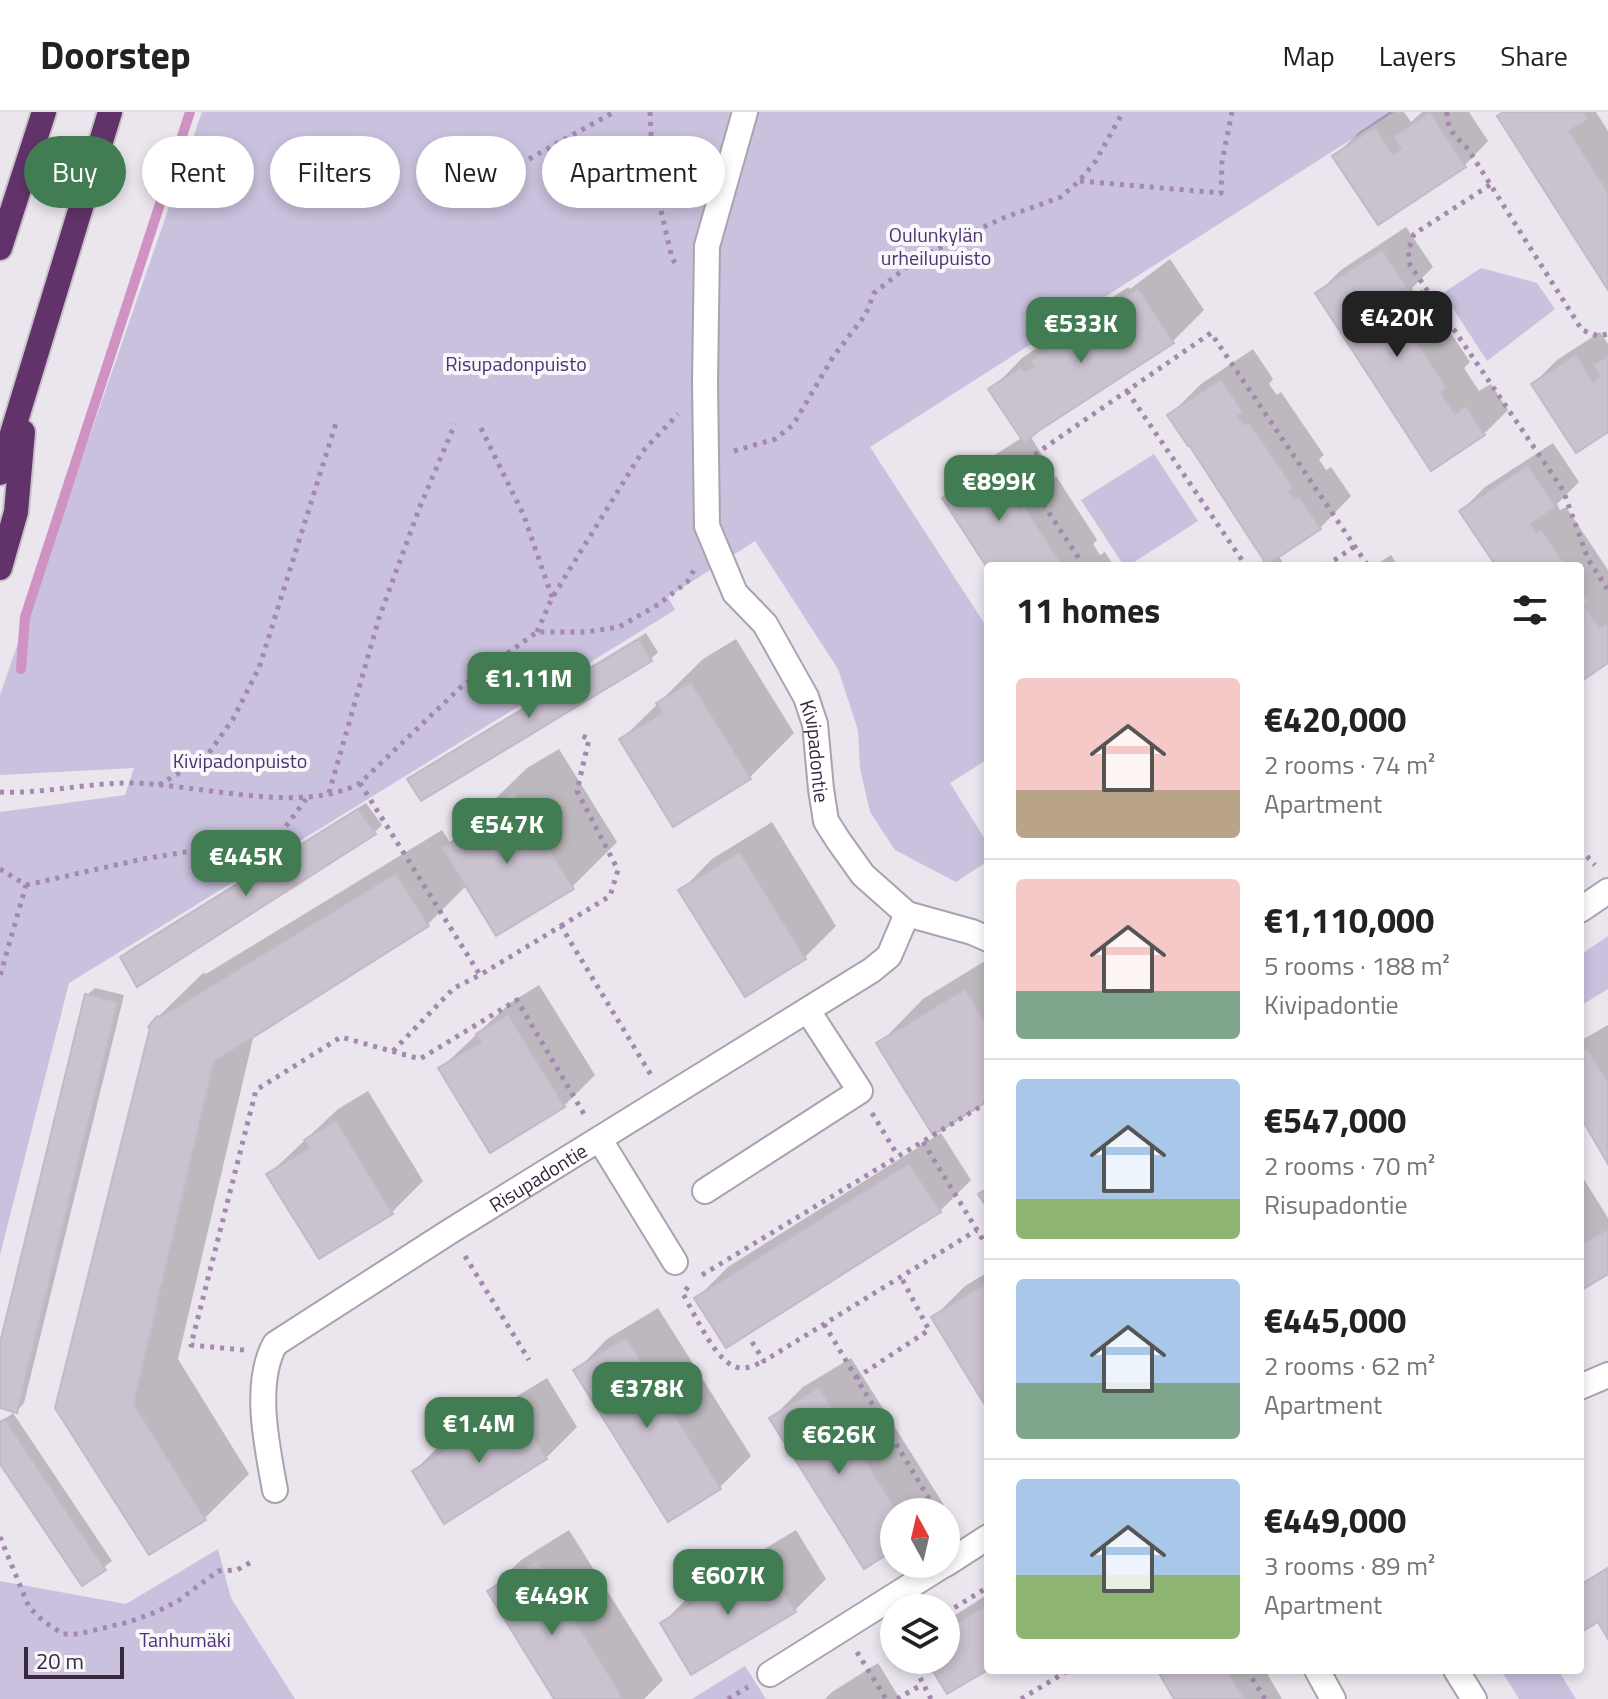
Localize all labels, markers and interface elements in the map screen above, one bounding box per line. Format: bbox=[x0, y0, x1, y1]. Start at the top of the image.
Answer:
text: Doorstep bbox=[40, 26, 191, 84]
text: Map bbox=[1282, 34, 1335, 77]
text: Layers bbox=[1379, 34, 1456, 77]
text: Share bbox=[1500, 34, 1568, 77]
chip: Buy bbox=[24, 136, 126, 208]
chip: Rent bbox=[142, 136, 254, 208]
chip: Filters bbox=[270, 136, 400, 208]
chip: New bbox=[416, 136, 526, 208]
chip: Apartment bbox=[542, 136, 725, 208]
park label: Oulunkylän urheilupuisto bbox=[881, 219, 991, 273]
pin: €420K bbox=[1341, 291, 1453, 359]
pin: €533K bbox=[1025, 297, 1137, 365]
text: €420K bbox=[1360, 297, 1434, 336]
text: €533K bbox=[1044, 303, 1118, 342]
park label: Risupadonpuisto bbox=[445, 348, 587, 379]
pin: €899K bbox=[943, 455, 1055, 523]
text: €899K bbox=[962, 461, 1036, 500]
text: 11 homes bbox=[1016, 584, 1160, 636]
icon: filters bbox=[1508, 588, 1552, 632]
pin: €1.11M bbox=[464, 652, 594, 720]
text: €1.11M bbox=[485, 658, 573, 697]
text: €420,000 bbox=[1264, 693, 1406, 745]
street label: Kivipadontie bbox=[792, 695, 838, 805]
icon: home bbox=[1080, 710, 1176, 806]
park label: Kivipadonpuisto bbox=[173, 745, 307, 776]
text: 2 rooms · 74 m² bbox=[1264, 745, 1435, 784]
text: Apartment bbox=[1264, 784, 1382, 823]
pin: €547K bbox=[451, 798, 563, 866]
text: €547K bbox=[470, 804, 544, 843]
pin: €445K bbox=[190, 830, 302, 898]
text: €445K bbox=[209, 836, 283, 875]
text: €1,110,000 bbox=[1264, 894, 1434, 946]
icon: home bbox=[1080, 911, 1176, 1007]
text: 5 rooms · 188 m² bbox=[1264, 946, 1450, 985]
text: Kivipadontie bbox=[1264, 985, 1399, 1024]
text: €547,000 bbox=[1264, 1094, 1406, 1146]
icon: home bbox=[1080, 1111, 1176, 1207]
street label: Risupadontie bbox=[483, 1135, 593, 1219]
text: 2 rooms · 70 m² bbox=[1264, 1146, 1435, 1185]
text: Risupadontie bbox=[1264, 1185, 1408, 1224]
text: €445,000 bbox=[1264, 1294, 1406, 1346]
icon: home bbox=[1080, 1311, 1176, 1407]
text: 2 rooms · 62 m² bbox=[1264, 1346, 1435, 1385]
pin: €378K bbox=[591, 1362, 703, 1430]
text: €378K bbox=[610, 1368, 684, 1407]
text: Apartment bbox=[1264, 1385, 1382, 1424]
pin: €1.4M bbox=[423, 1397, 535, 1465]
text: €1.4M bbox=[443, 1403, 515, 1442]
pin: €626K bbox=[783, 1408, 895, 1476]
text: €626K bbox=[802, 1414, 876, 1453]
text: €449,000 bbox=[1264, 1494, 1406, 1546]
north arrow bbox=[880, 1498, 960, 1578]
map controls bbox=[880, 1498, 960, 1674]
icon: home bbox=[1080, 1511, 1176, 1607]
text: 3 rooms · 89 m² bbox=[1264, 1546, 1435, 1585]
pin: €607K bbox=[672, 1549, 784, 1617]
text: €607K bbox=[691, 1555, 765, 1594]
pin: €449K bbox=[496, 1569, 608, 1637]
text: €449K bbox=[515, 1575, 589, 1614]
text: Apartment bbox=[1264, 1585, 1382, 1624]
button: layers bbox=[880, 1594, 960, 1674]
park label: Tanhumäki bbox=[139, 1624, 231, 1655]
scale bar bbox=[24, 1643, 124, 1679]
text: 20 m bbox=[36, 1644, 84, 1678]

